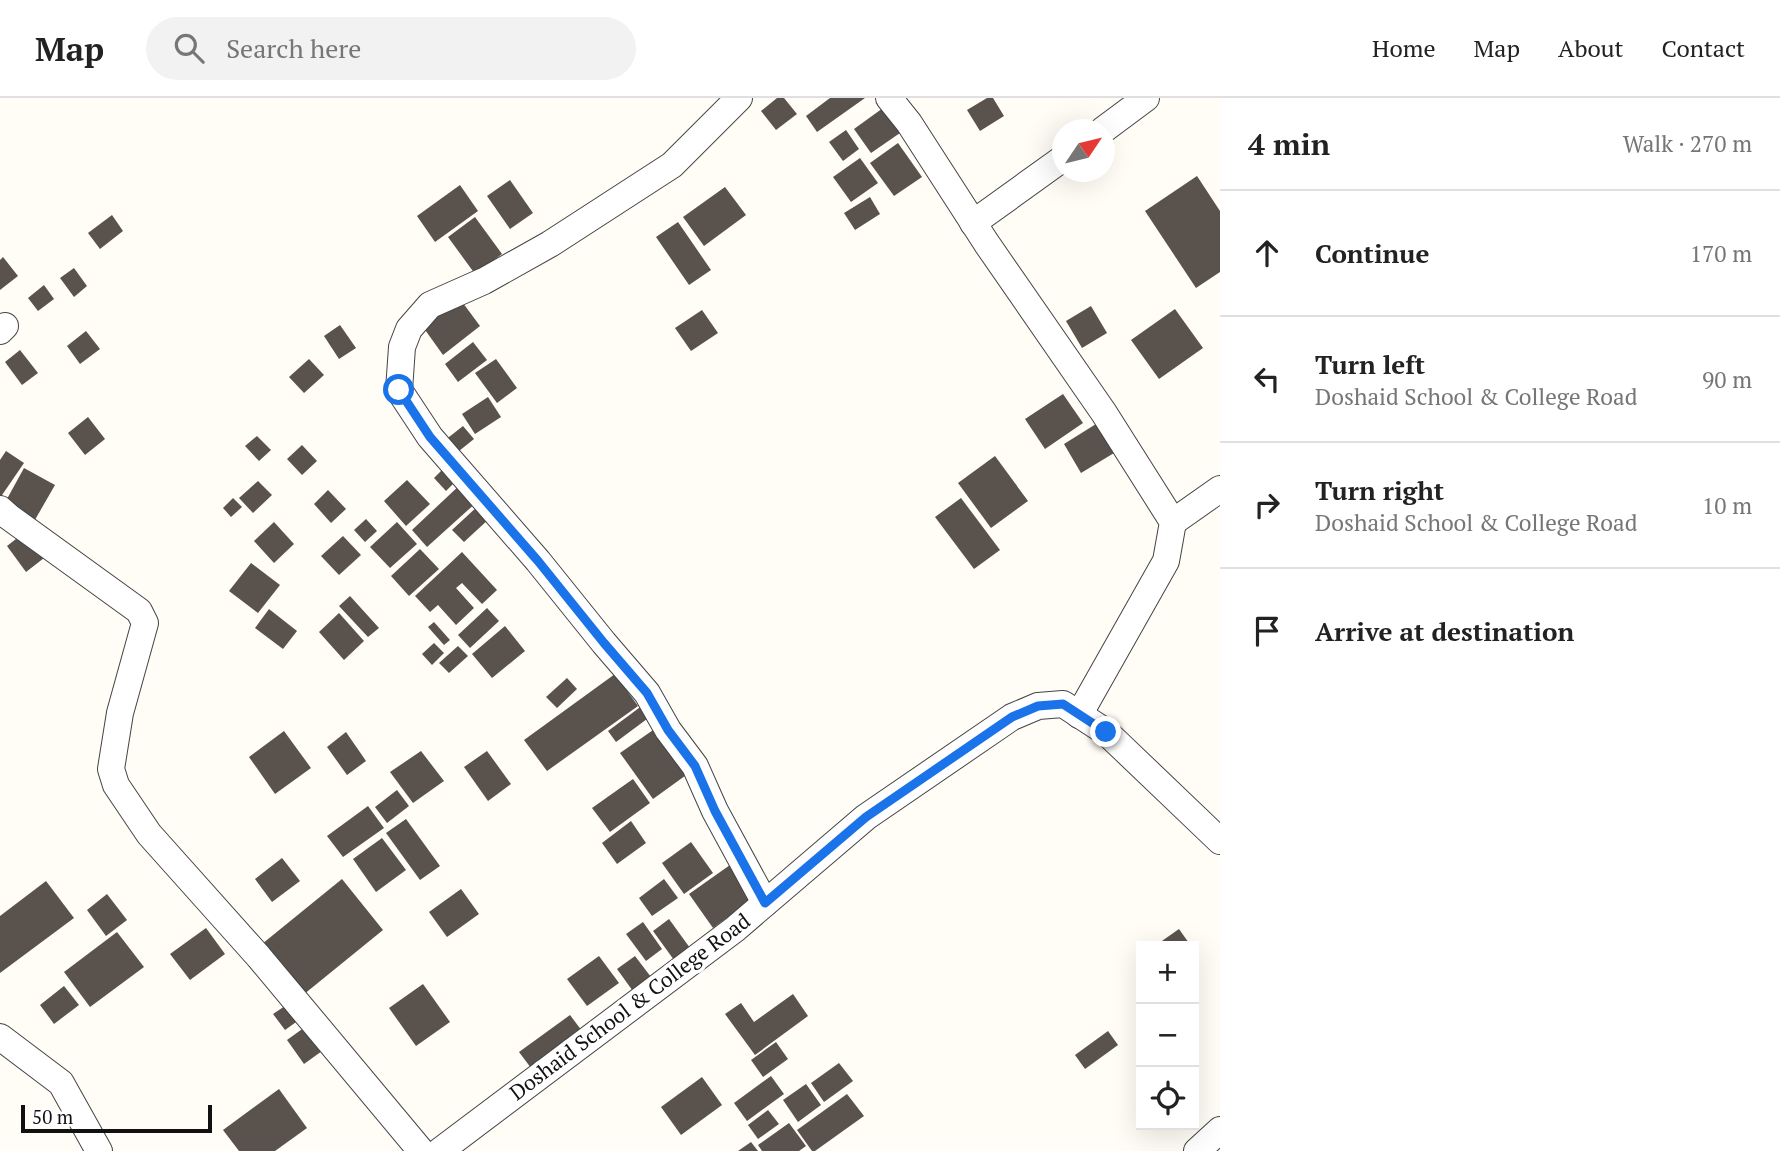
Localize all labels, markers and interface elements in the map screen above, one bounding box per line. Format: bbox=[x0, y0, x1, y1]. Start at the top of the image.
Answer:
search box bbox=[146, 17, 636, 80]
text: Map bbox=[35, 27, 104, 70]
icon: search bbox=[170, 29, 208, 67]
text: Search here bbox=[226, 31, 361, 65]
text: Home bbox=[1372, 32, 1436, 64]
text: Map bbox=[1474, 32, 1520, 64]
text: About bbox=[1558, 32, 1624, 64]
text: Contact bbox=[1662, 32, 1745, 64]
north arrow bbox=[1052, 119, 1115, 182]
text: 4 min bbox=[1248, 124, 1330, 164]
text: Walk · 270 m bbox=[1623, 128, 1752, 159]
icon: ahead bbox=[1248, 234, 1286, 272]
text: Continue bbox=[1315, 236, 1429, 270]
text: 170 m bbox=[1690, 238, 1752, 269]
text: Turn left bbox=[1315, 347, 1425, 381]
icon: left bbox=[1248, 360, 1286, 398]
text: 90 m bbox=[1702, 364, 1752, 395]
route start bbox=[383, 374, 414, 405]
text: Doshaid School & College Road bbox=[1315, 381, 1637, 412]
text: Turn right bbox=[1315, 473, 1444, 507]
icon: right bbox=[1248, 486, 1286, 524]
text: 10 m bbox=[1702, 490, 1752, 521]
text: Doshaid School & College Road bbox=[1315, 507, 1637, 538]
icon: arrive bbox=[1248, 612, 1286, 650]
text: Arrive at destination bbox=[1315, 614, 1574, 648]
route end bbox=[1090, 716, 1121, 747]
street label: Doshaid School & College Road bbox=[503, 906, 756, 1106]
map controls bbox=[1136, 941, 1199, 1130]
button: + bbox=[1136, 941, 1199, 1004]
button: − bbox=[1136, 1004, 1199, 1067]
button: locate bbox=[1136, 1067, 1199, 1130]
scale bar bbox=[21, 1102, 212, 1134]
text: 50 m bbox=[32, 1104, 73, 1129]

